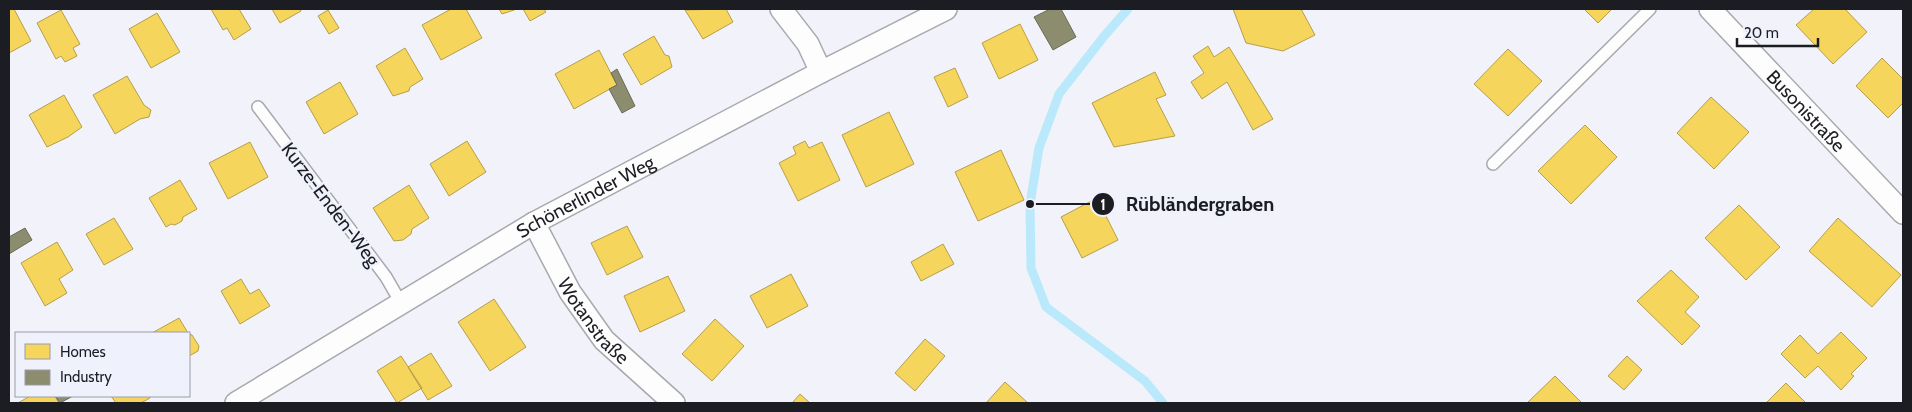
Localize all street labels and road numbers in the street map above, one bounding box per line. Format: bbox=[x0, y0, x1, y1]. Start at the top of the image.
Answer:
street label: Busonistraße bbox=[1762, 65, 1850, 157]
street label: Kurze-Enden-Weg bbox=[277, 138, 385, 271]
street label: Schönerlinder Weg bbox=[512, 150, 659, 243]
street label: Wotanstraße bbox=[553, 274, 634, 369]

